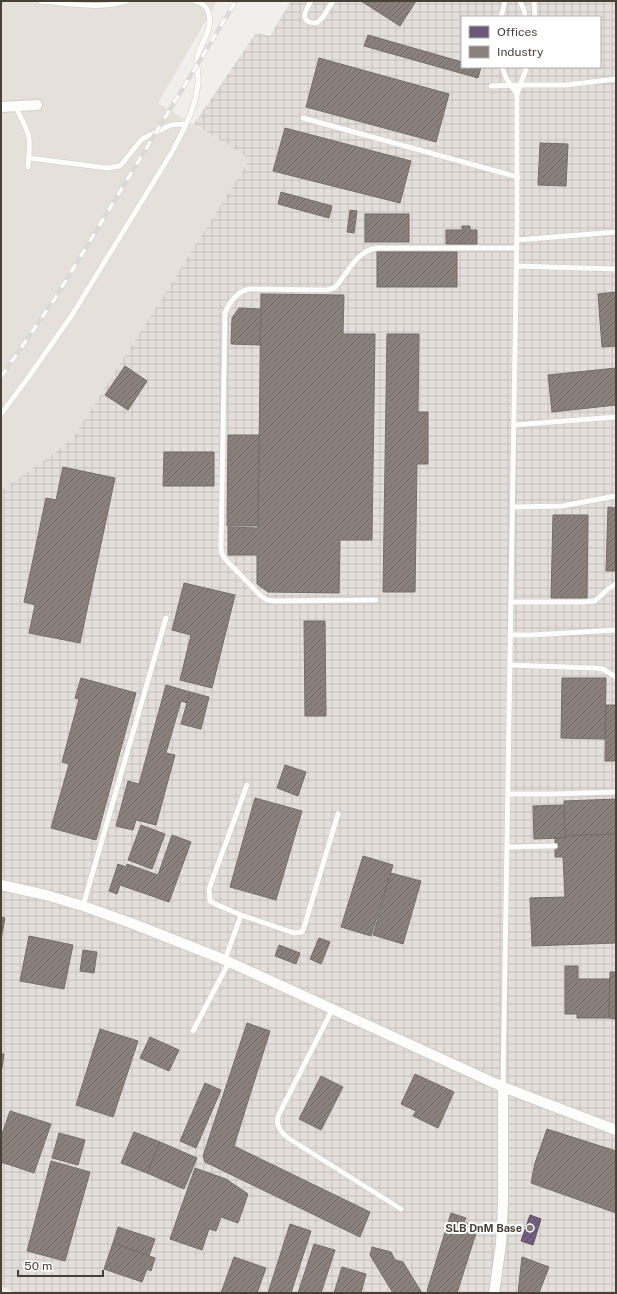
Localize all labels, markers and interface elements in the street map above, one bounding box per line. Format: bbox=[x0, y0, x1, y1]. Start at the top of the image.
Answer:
legend bbox=[461, 16, 601, 68]
text: Offices bbox=[497, 25, 537, 39]
text: Industry bbox=[497, 45, 544, 59]
place label: SLB DnM Base bbox=[445, 1222, 522, 1234]
marker: SLB DnM Base bbox=[525, 1223, 535, 1233]
scale bar bbox=[18, 1252, 103, 1278]
text: 50 m bbox=[24, 1259, 52, 1273]

